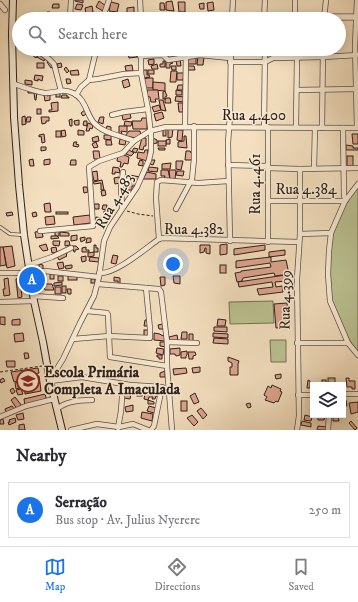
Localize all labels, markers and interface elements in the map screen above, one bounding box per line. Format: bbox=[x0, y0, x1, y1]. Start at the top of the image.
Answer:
search box bbox=[12, 12, 346, 56]
icon: search bbox=[26, 23, 48, 45]
text: Search here bbox=[58, 25, 127, 44]
street label: Rua 4.400 bbox=[222, 106, 286, 125]
street label: Rua 4.461 bbox=[246, 153, 265, 215]
street label: Rua 4.483 bbox=[91, 170, 138, 233]
street label: Rua 4.384 bbox=[275, 180, 337, 199]
street label: Rua 4.382 bbox=[164, 220, 225, 239]
your location bbox=[163, 254, 183, 274]
pin: A bbox=[19, 265, 45, 295]
street label: Rua 4.399 bbox=[275, 270, 296, 330]
place label: Escola Primária Completa A Imaculada bbox=[44, 363, 181, 399]
school or university icon: Escola Primária Completa A Imaculada bbox=[15, 368, 41, 394]
map controls bbox=[310, 382, 346, 418]
button: layers bbox=[310, 382, 346, 418]
text: Nearby bbox=[16, 445, 66, 467]
text: Serração bbox=[55, 493, 107, 512]
text: A bbox=[26, 502, 34, 518]
text: 250 m bbox=[309, 502, 341, 518]
text: Bus stop · Av. Julius Nyerere bbox=[55, 512, 200, 528]
tab: Map bbox=[44, 556, 66, 594]
tab: Directions bbox=[155, 556, 200, 594]
tab: Saved bbox=[289, 556, 314, 594]

